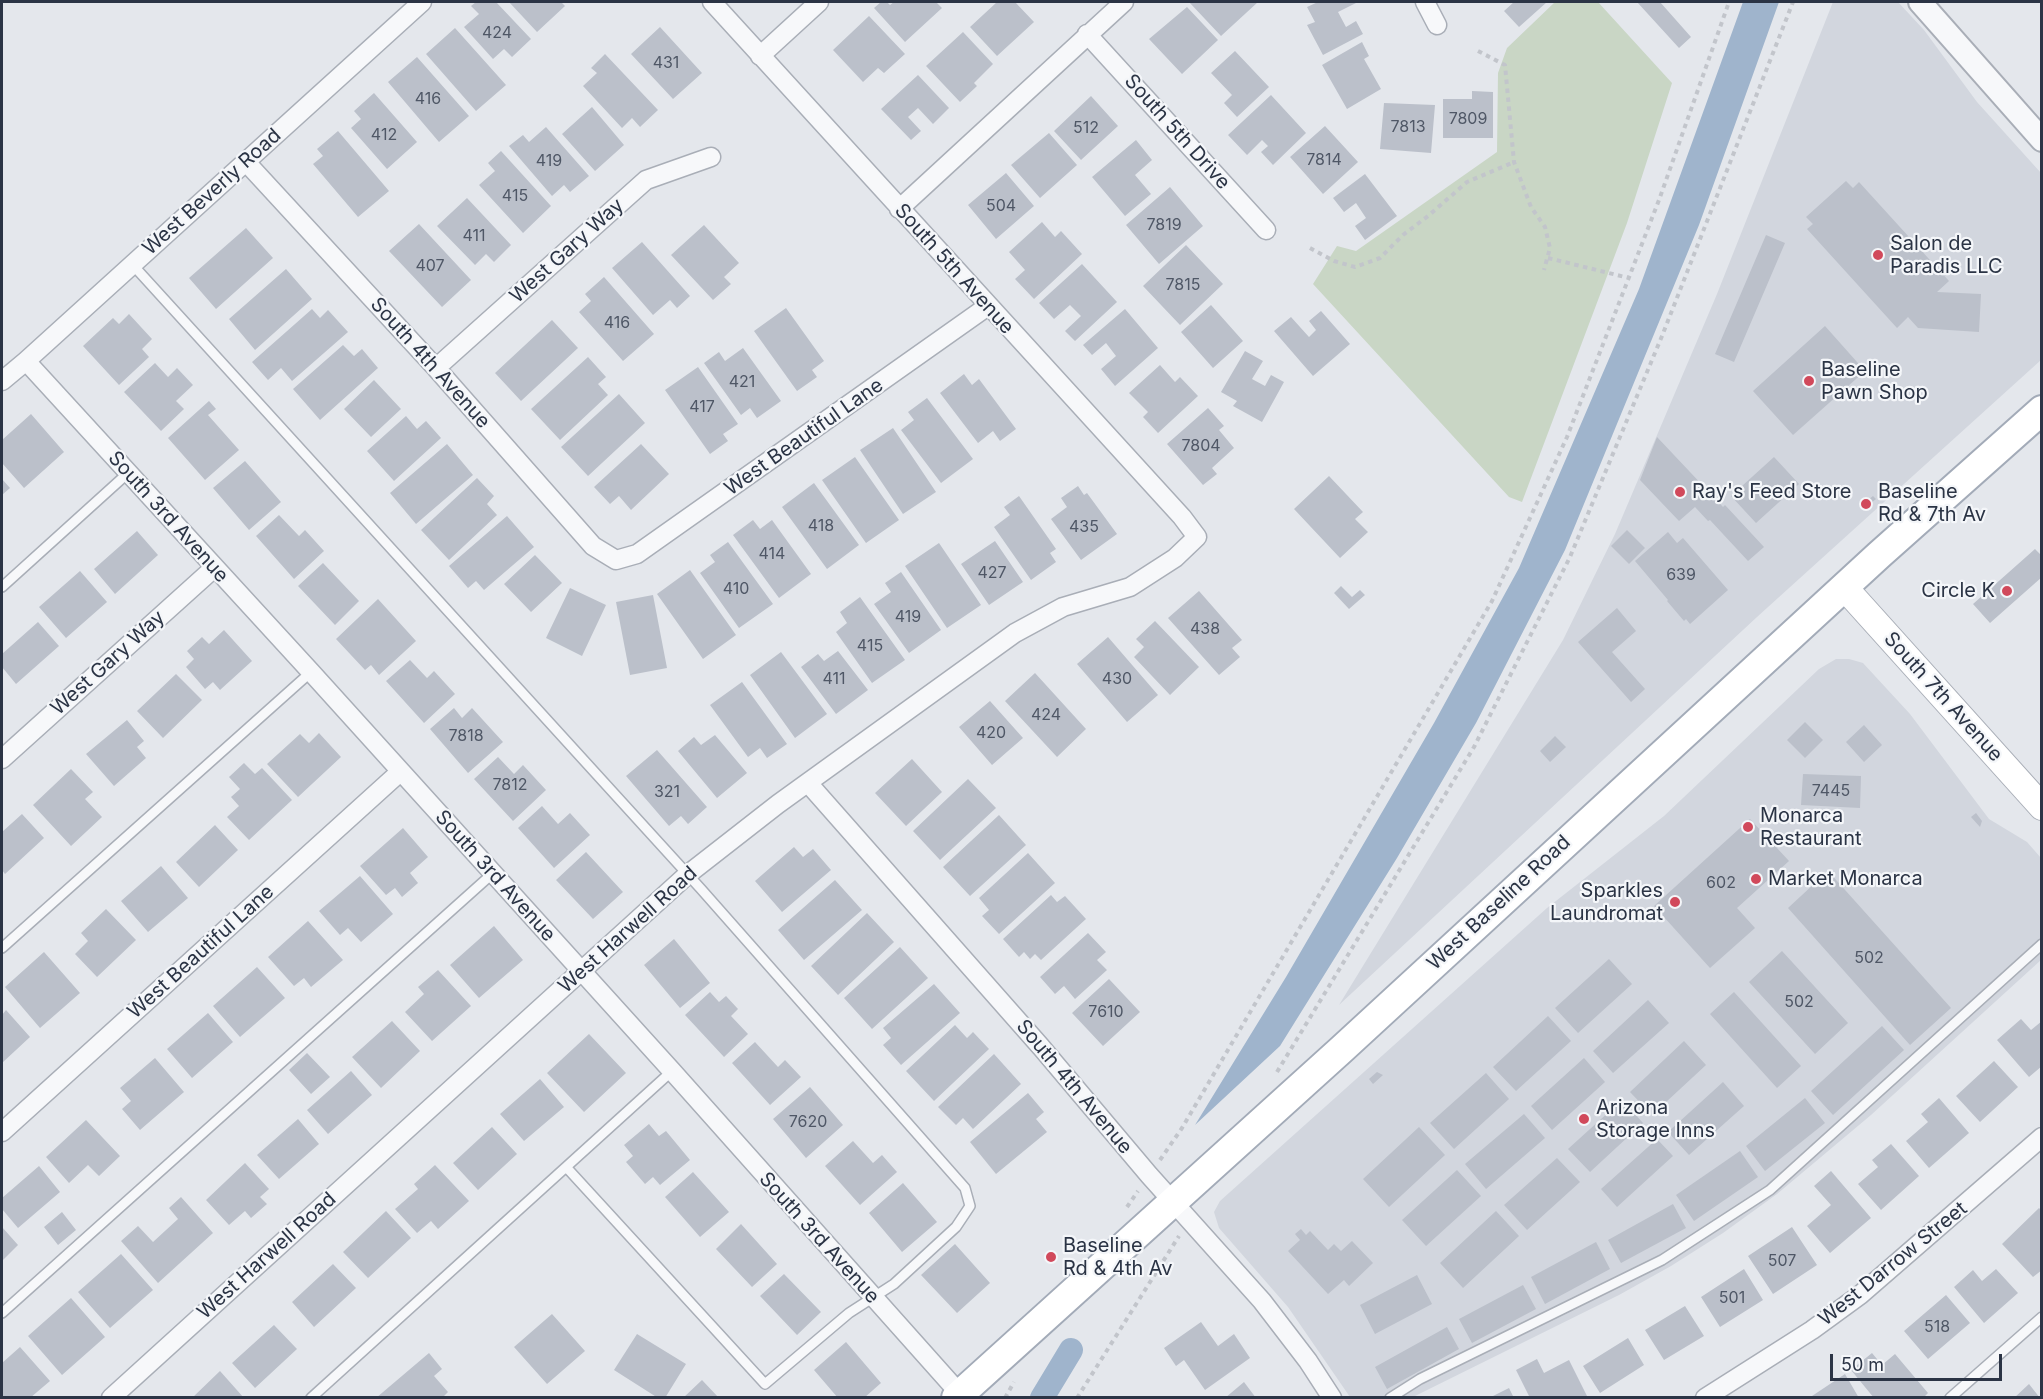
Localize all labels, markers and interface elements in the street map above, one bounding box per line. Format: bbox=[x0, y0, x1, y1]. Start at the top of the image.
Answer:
house number: 424 bbox=[482, 23, 512, 43]
house number: 431 bbox=[653, 53, 679, 73]
street label: South 5th Drive bbox=[1119, 70, 1235, 194]
house number: 416 bbox=[415, 89, 441, 109]
house number: 7809 bbox=[1449, 109, 1487, 129]
house number: 7813 bbox=[1390, 117, 1426, 137]
house number: 512 bbox=[1073, 118, 1099, 138]
street label: West Beverly Road bbox=[138, 124, 286, 260]
house number: 412 bbox=[371, 125, 397, 145]
house number: 7814 bbox=[1306, 150, 1342, 170]
house number: 419 bbox=[536, 151, 562, 171]
house number: 415 bbox=[502, 186, 528, 206]
street label: West Gary Way bbox=[505, 194, 629, 308]
house number: 504 bbox=[986, 196, 1016, 216]
street label: South 5th Avenue bbox=[889, 199, 1019, 339]
house number: 7819 bbox=[1146, 215, 1182, 235]
house number: 411 bbox=[462, 226, 486, 246]
place label: Salon de Paradis LLC bbox=[1890, 232, 2003, 279]
marker: Salon de Paradis LLC bbox=[1871, 248, 1885, 262]
house number: 407 bbox=[415, 256, 445, 276]
house number: 7815 bbox=[1166, 275, 1200, 295]
street label: South 4th Avenue bbox=[365, 293, 495, 433]
house number: 416 bbox=[604, 313, 630, 333]
place label: Baseline Pawn Shop bbox=[1821, 358, 1928, 405]
house number: 421 bbox=[729, 372, 755, 392]
street label: West Beautiful Lane bbox=[720, 373, 888, 501]
marker: Baseline Pawn Shop bbox=[1802, 374, 1816, 388]
house number: 417 bbox=[689, 397, 715, 417]
house number: 7804 bbox=[1181, 436, 1221, 456]
street label: South 3rd Avenue bbox=[103, 446, 233, 588]
place label: Ray's Feed Store bbox=[1692, 480, 1851, 504]
place label: Baseline Rd & 7th Av bbox=[1878, 480, 1986, 527]
marker: Ray's Feed Store bbox=[1673, 485, 1687, 499]
marker: Baseline Rd & 7th Av bbox=[1859, 497, 1873, 511]
house number: 418 bbox=[808, 516, 834, 536]
house number: 435 bbox=[1069, 517, 1099, 537]
house number: 414 bbox=[759, 544, 785, 564]
house number: 427 bbox=[977, 563, 1007, 583]
house number: 639 bbox=[1666, 565, 1696, 585]
house number: 410 bbox=[723, 579, 749, 599]
place label: Circle K bbox=[1921, 579, 1995, 603]
marker: Circle K bbox=[2000, 584, 2014, 598]
street label: West Gary Way bbox=[46, 606, 170, 720]
house number: 419 bbox=[895, 607, 921, 627]
house number: 438 bbox=[1190, 619, 1220, 639]
street label: South 7th Avenue bbox=[1878, 627, 2008, 767]
house number: 415 bbox=[857, 636, 883, 656]
house number: 411 bbox=[822, 669, 846, 689]
house number: 430 bbox=[1102, 669, 1132, 689]
house number: 424 bbox=[1031, 705, 1061, 725]
house number: 420 bbox=[976, 723, 1006, 743]
house number: 7818 bbox=[448, 726, 484, 746]
house number: 7812 bbox=[493, 775, 527, 795]
house number: 7445 bbox=[1812, 781, 1850, 801]
house number: 321 bbox=[654, 782, 680, 802]
place label: Monarca Restaurant bbox=[1760, 804, 1862, 851]
street label: South 3rd Avenue bbox=[430, 805, 560, 947]
marker: Monarca Restaurant bbox=[1741, 820, 1755, 834]
street label: West Baseline Road bbox=[1423, 831, 1575, 975]
street label: West Harwell Road bbox=[554, 862, 702, 998]
place label: Market Monarca bbox=[1768, 867, 1923, 891]
marker: Market Monarca bbox=[1749, 872, 1763, 886]
house number: 602 bbox=[1706, 873, 1736, 893]
place label: Sparkles Laundromat bbox=[1550, 879, 1663, 926]
street label: West Beautiful Lane bbox=[123, 880, 279, 1024]
marker: Sparkles Laundromat bbox=[1668, 895, 1682, 909]
house number: 502 bbox=[1854, 948, 1884, 968]
house number: 502 bbox=[1784, 992, 1814, 1012]
house number: 7610 bbox=[1088, 1002, 1124, 1022]
street label: South 4th Avenue bbox=[1011, 1015, 1137, 1159]
place label: Arizona Storage Inns bbox=[1596, 1096, 1715, 1143]
house number: 7620 bbox=[789, 1112, 827, 1132]
marker: Arizona Storage Inns bbox=[1577, 1112, 1591, 1126]
street label: South 3rd Avenue bbox=[754, 1167, 884, 1309]
street label: West Harwell Road bbox=[193, 1188, 341, 1324]
street label: West Darrow Street bbox=[1814, 1197, 1972, 1331]
place label: Baseline Rd & 4th Av bbox=[1063, 1234, 1173, 1281]
marker: Baseline Rd & 4th Av bbox=[1044, 1250, 1058, 1264]
house number: 507 bbox=[1768, 1251, 1796, 1271]
house number: 501 bbox=[1719, 1288, 1745, 1308]
house number: 518 bbox=[1924, 1317, 1950, 1337]
scale bar bbox=[1833, 1342, 2006, 1380]
text: 50 m bbox=[1841, 1354, 1884, 1375]

